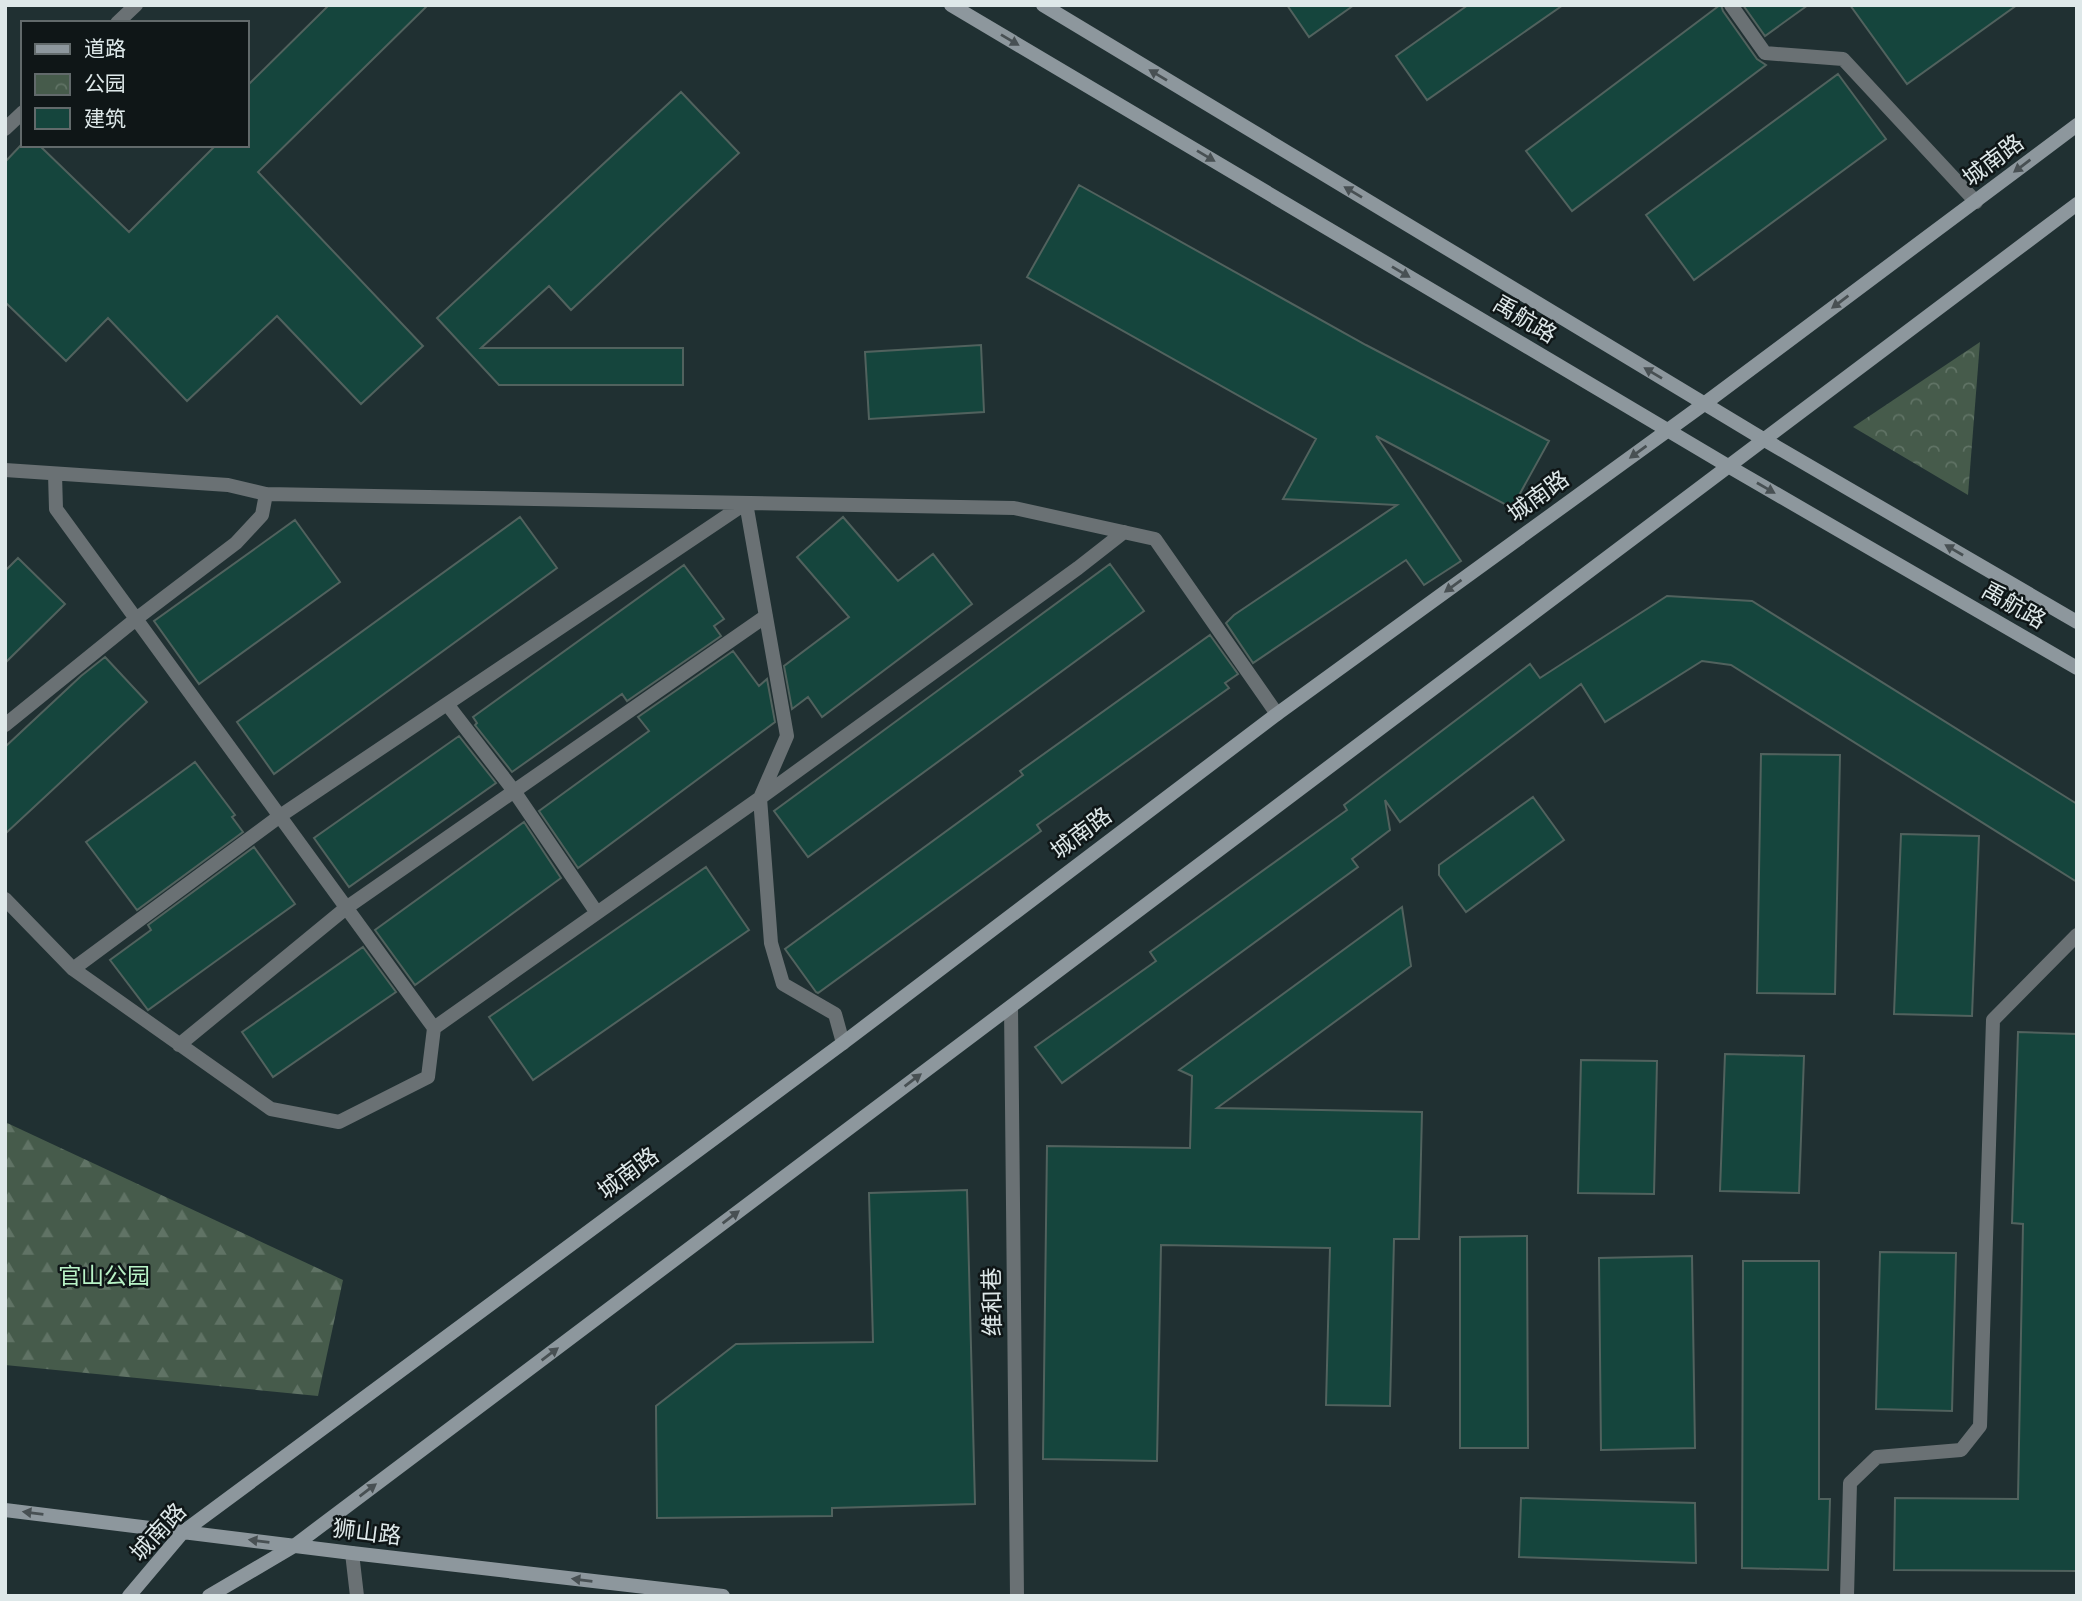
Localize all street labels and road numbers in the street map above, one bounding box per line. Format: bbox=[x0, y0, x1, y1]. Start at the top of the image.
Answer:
street label: 城南路 bbox=[1957, 128, 2029, 192]
street label: 禹航路 bbox=[1488, 289, 1562, 349]
street label: 城南路 bbox=[1502, 464, 1574, 528]
street label: 禹航路 bbox=[1977, 576, 2051, 634]
street label: 城南路 bbox=[1045, 801, 1117, 865]
street label: 城南路 bbox=[592, 1141, 664, 1205]
street label: 维和巷 bbox=[977, 1267, 1007, 1337]
street label: 城南路 bbox=[124, 1497, 192, 1567]
street label: 狮山路 bbox=[331, 1514, 403, 1550]

